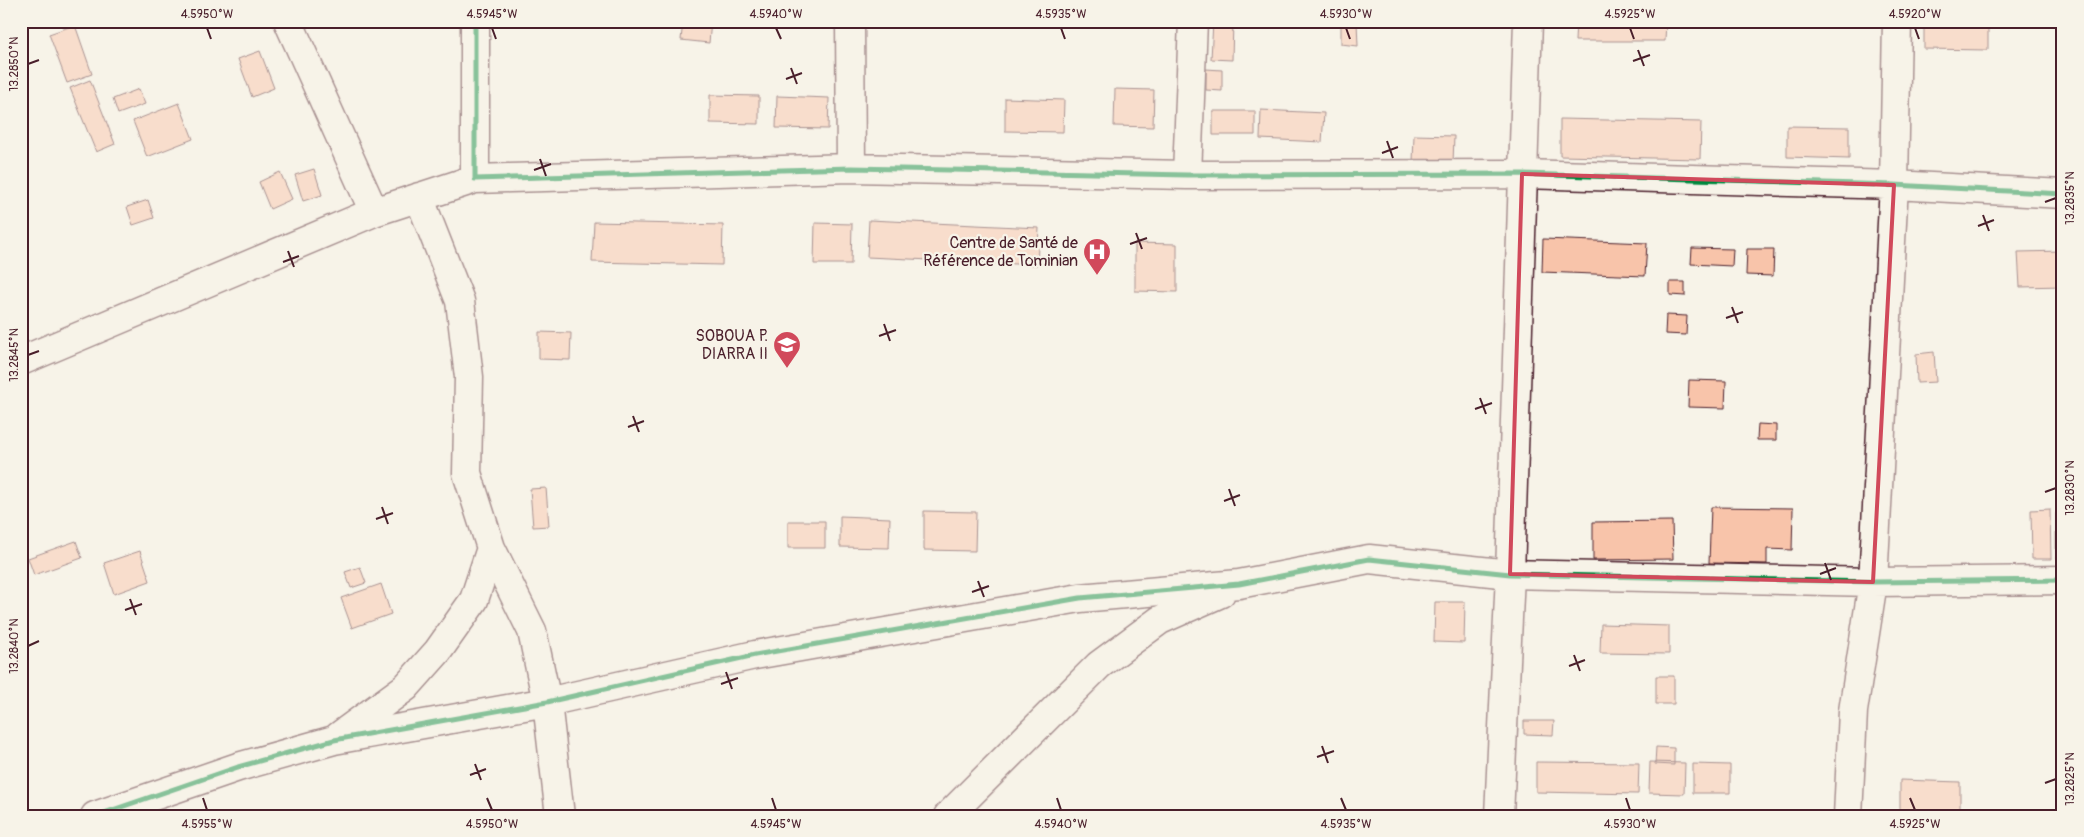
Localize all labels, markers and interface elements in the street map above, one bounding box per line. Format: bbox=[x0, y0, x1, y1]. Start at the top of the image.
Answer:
text: 4.5950°W bbox=[181, 7, 233, 22]
text: 4.5945°W bbox=[466, 7, 518, 22]
text: 4.5940°W bbox=[750, 7, 802, 22]
text: 4.5935°W bbox=[1036, 7, 1086, 22]
text: 4.5930°W bbox=[1320, 7, 1372, 22]
text: 4.5925°W bbox=[1605, 7, 1656, 22]
text: 4.5920°W bbox=[1889, 7, 1941, 22]
text: 13.2850°N bbox=[7, 37, 22, 91]
text: 13.2835°N bbox=[2063, 171, 2078, 225]
place label: Centre de Santé de Référence de Tominian bbox=[923, 233, 1078, 271]
hospital icon: Centre de Santé de Référence de Tominian bbox=[1082, 237, 1112, 276]
place label: SOBOUA P. DIARRA II bbox=[696, 326, 768, 364]
text: 13.2845°N bbox=[7, 328, 22, 382]
school or university icon: SOBOUA P. DIARRA II bbox=[772, 330, 802, 369]
text: 13.2830°N bbox=[2063, 460, 2078, 516]
text: 13.2840°N bbox=[7, 618, 22, 674]
text: 13.2825°N bbox=[2063, 752, 2078, 806]
text: 4.5955°W bbox=[182, 817, 232, 832]
text: 4.5950°W bbox=[466, 817, 518, 832]
text: 4.5945°W bbox=[750, 817, 802, 832]
text: 4.5940°W bbox=[1035, 817, 1087, 832]
text: 4.5935°W bbox=[1321, 817, 1371, 832]
text: 4.5930°W bbox=[1604, 817, 1656, 832]
text: 4.5925°W bbox=[1890, 817, 1941, 832]

